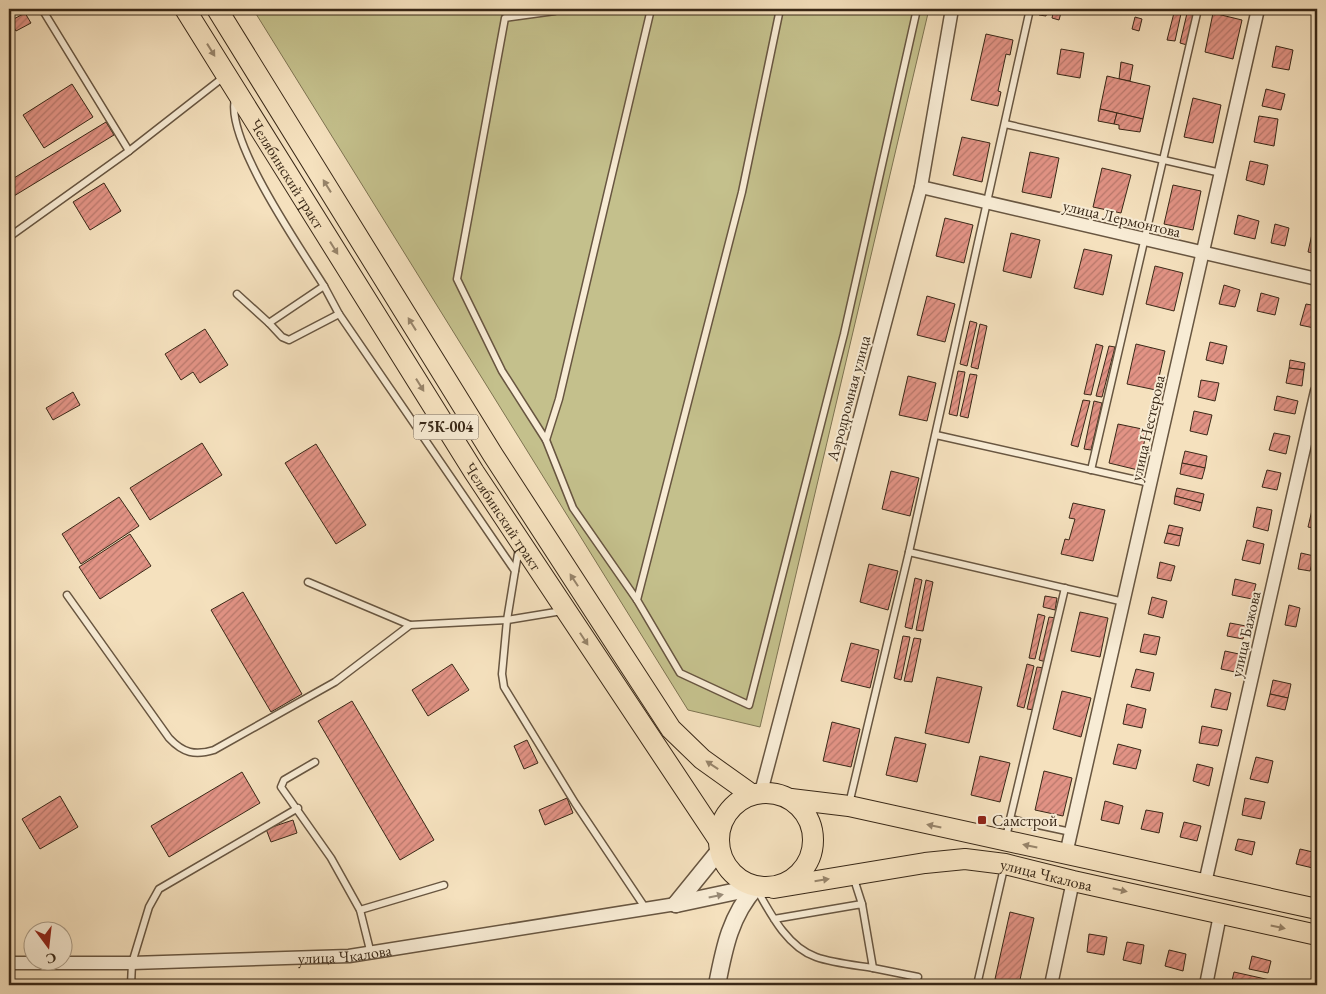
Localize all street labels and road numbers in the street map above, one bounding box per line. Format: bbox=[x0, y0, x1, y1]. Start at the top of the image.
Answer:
street label: Челябинский тракт bbox=[245, 115, 330, 233]
street label: улица Лермонтова bbox=[1061, 195, 1183, 242]
street label: Аэродромная улица bbox=[821, 332, 876, 464]
street label: улица Нестерова bbox=[1125, 372, 1170, 483]
road number: 75К-004 bbox=[414, 414, 478, 440]
street label: Челябинский тракт bbox=[460, 459, 547, 575]
street label: улица Бажова bbox=[1225, 588, 1266, 679]
street label: улица Чкалова bbox=[999, 854, 1095, 896]
street label: улица Чкалова bbox=[298, 939, 394, 969]

